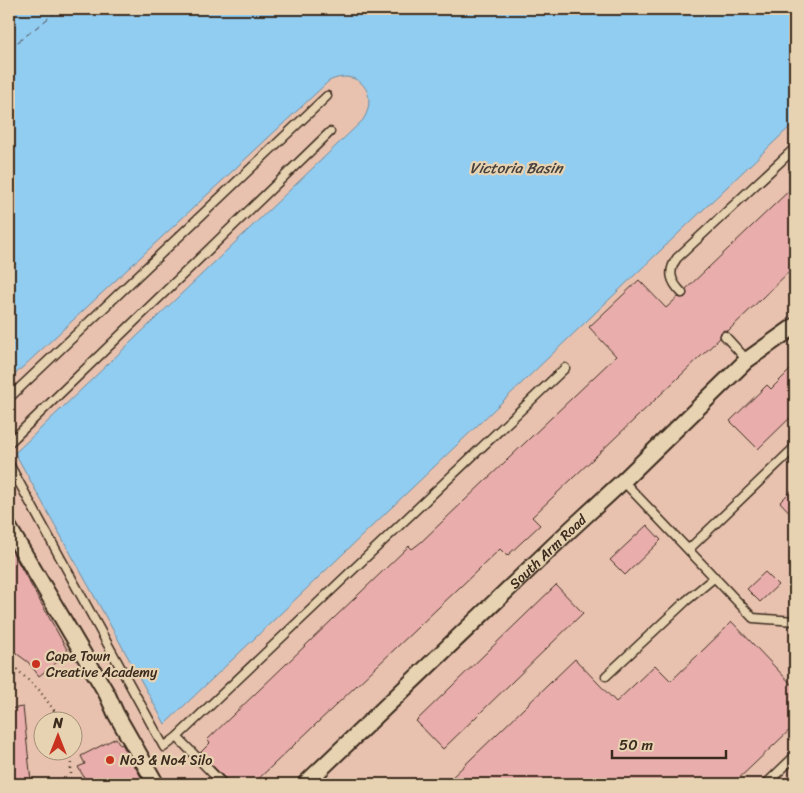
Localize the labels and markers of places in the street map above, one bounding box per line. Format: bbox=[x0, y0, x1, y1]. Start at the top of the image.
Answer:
place label: Cape Town Creative Academy bbox=[46, 644, 158, 685]
marker: Cape Town Creative Academy bbox=[30, 658, 42, 670]
place label: No3 & No4 Silo bbox=[120, 748, 212, 773]
marker: No3 & No4 Silo bbox=[104, 754, 116, 766]

